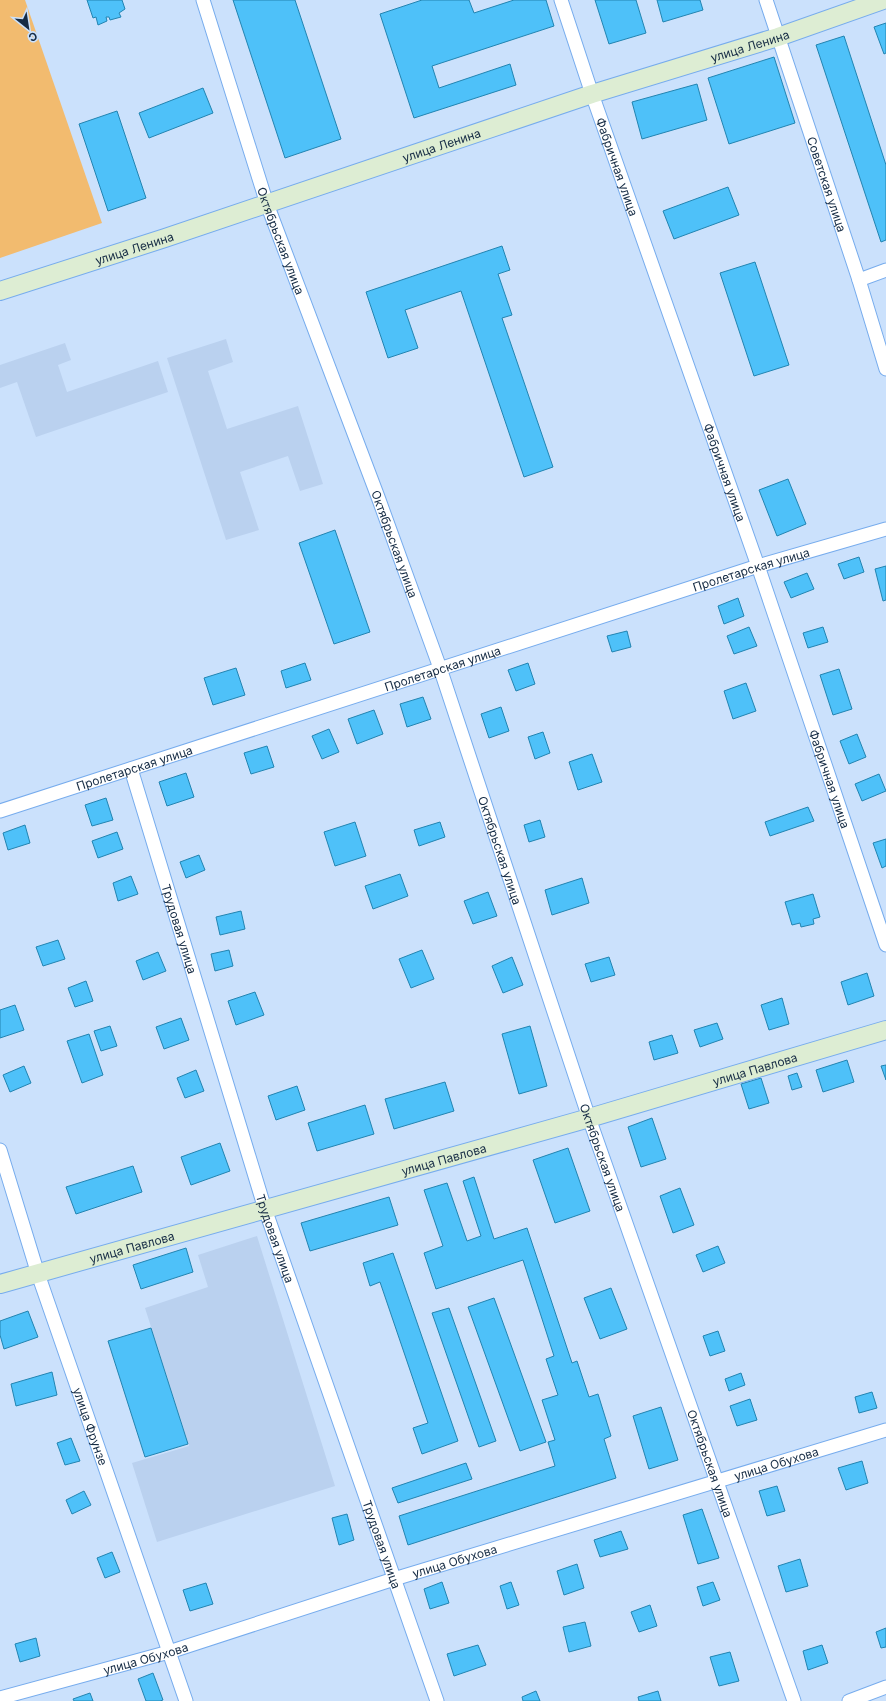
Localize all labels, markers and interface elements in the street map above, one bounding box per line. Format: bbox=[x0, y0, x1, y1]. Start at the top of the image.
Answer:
north arrow bbox=[8, 8, 48, 48]
street label: улица Ленина bbox=[709, 26, 791, 65]
text: С bbox=[26, 29, 40, 45]
street label: Фабричная улица bbox=[593, 115, 642, 218]
street label: улица Ленина bbox=[400, 125, 482, 165]
street label: Советская улица bbox=[804, 135, 850, 234]
street label: Октябрьская улица bbox=[255, 185, 308, 296]
street label: улица Ленина bbox=[93, 228, 175, 267]
street label: Фабричная улица bbox=[701, 421, 749, 523]
street label: Октябрьская улица bbox=[369, 488, 421, 600]
street label: Пролетарская улица bbox=[691, 544, 811, 594]
street label: Пролетарская улица bbox=[382, 642, 503, 694]
street label: Фабричная улица bbox=[806, 728, 854, 830]
street label: Пролетарская улица bbox=[74, 742, 194, 793]
street label: Октябрьская улица bbox=[475, 794, 525, 906]
street label: Трудовая улица bbox=[159, 882, 200, 975]
street label: улица Павлова bbox=[711, 1049, 799, 1088]
street label: Октябрьская улица bbox=[577, 1102, 629, 1214]
street label: улица Павлова bbox=[400, 1140, 488, 1178]
street label: Трудовая улица bbox=[253, 1192, 298, 1285]
street label: улица Павлова bbox=[88, 1228, 176, 1266]
street label: улица Фрунзе bbox=[70, 1386, 111, 1467]
street label: Октябрьская улица bbox=[685, 1407, 736, 1519]
street label: улица Обухова bbox=[732, 1443, 820, 1483]
street label: Трудовая улица bbox=[360, 1498, 405, 1590]
street label: улица Обухова bbox=[411, 1541, 499, 1581]
street label: улица Обухова bbox=[101, 1639, 190, 1677]

